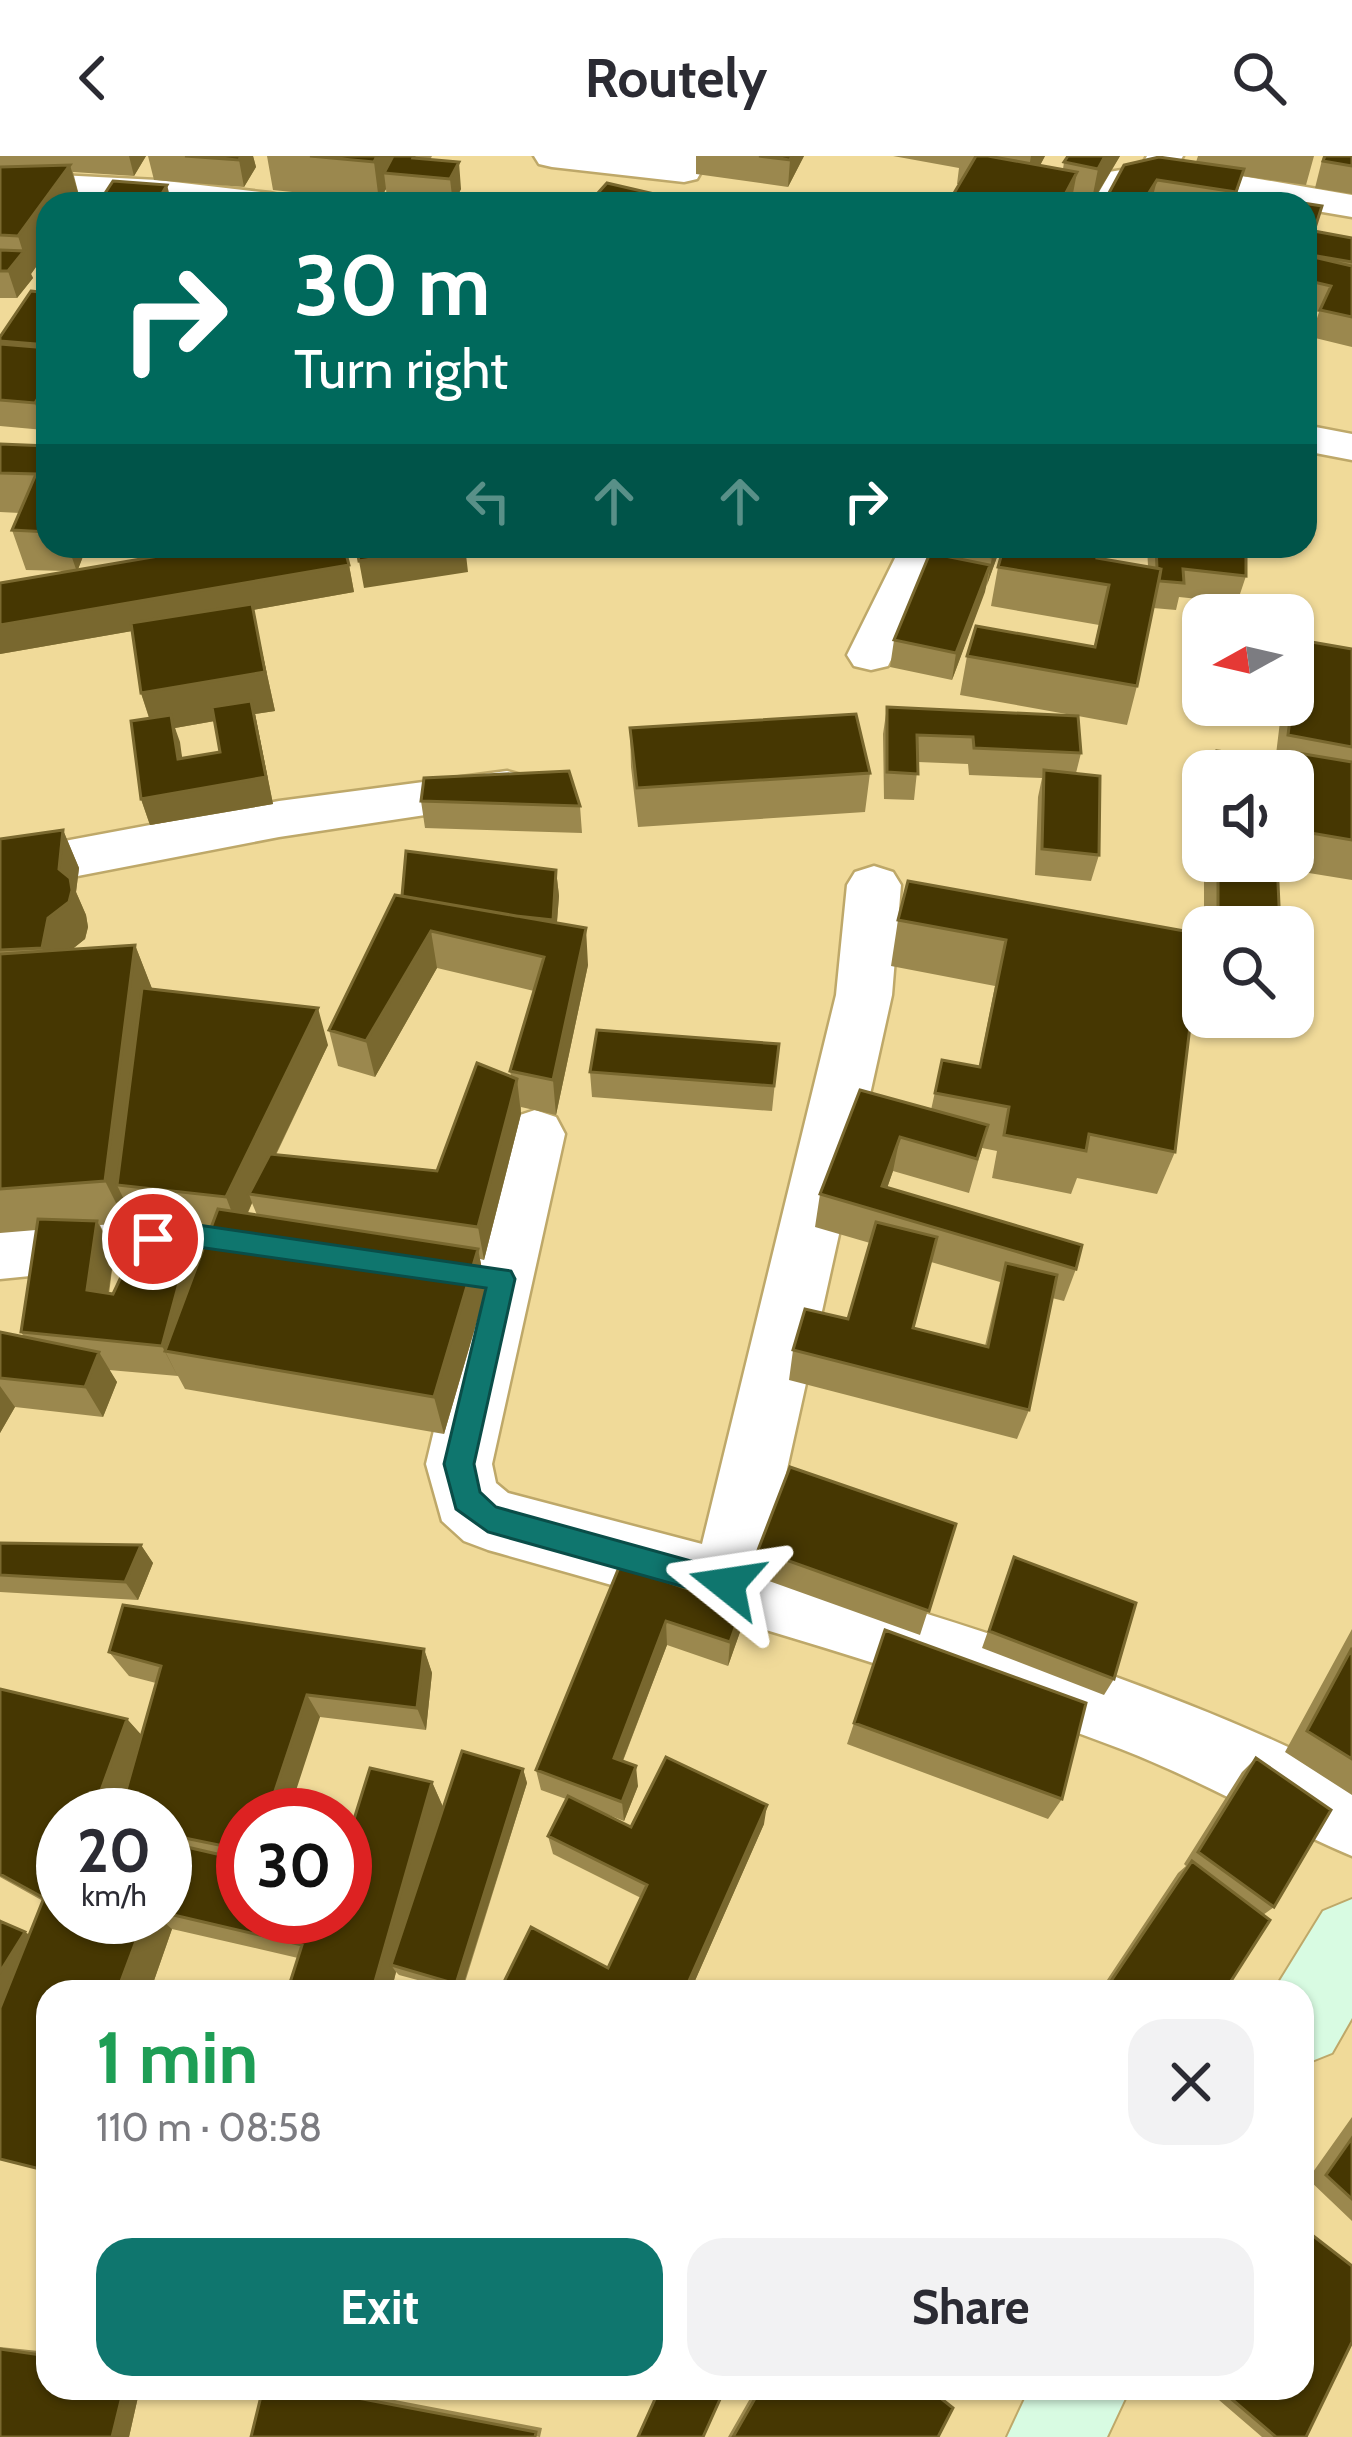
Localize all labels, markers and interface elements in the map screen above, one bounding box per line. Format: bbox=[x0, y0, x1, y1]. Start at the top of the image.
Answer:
icon: back bbox=[60, 45, 126, 111]
text: Routely bbox=[585, 45, 767, 111]
icon: search bbox=[1226, 45, 1292, 111]
text: 30 m bbox=[294, 234, 490, 336]
icon: right bbox=[96, 240, 252, 396]
text: Turn right bbox=[294, 336, 508, 402]
icon: left bbox=[455, 468, 521, 534]
icon: ahead bbox=[581, 468, 647, 534]
icon: ahead bbox=[707, 468, 773, 534]
icon: right bbox=[833, 468, 899, 534]
north arrow bbox=[1182, 594, 1314, 726]
map controls bbox=[1182, 594, 1314, 1038]
button: sound bbox=[1182, 750, 1314, 882]
button: search bbox=[1182, 906, 1314, 1038]
pin bbox=[102, 1188, 204, 1290]
icon: arrive bbox=[120, 1206, 186, 1272]
position arrow bbox=[664, 1521, 790, 1647]
speed limit sign: 30 bbox=[216, 1788, 372, 1944]
text: 20 bbox=[77, 1814, 151, 1887]
text: km/h bbox=[81, 1877, 147, 1914]
text: 1 min bbox=[96, 2014, 258, 2101]
button: close bbox=[1128, 2019, 1254, 2145]
text: 110 m · 08:58 bbox=[96, 2103, 322, 2151]
button: Exit bbox=[96, 2238, 663, 2376]
button: Share bbox=[687, 2238, 1254, 2376]

